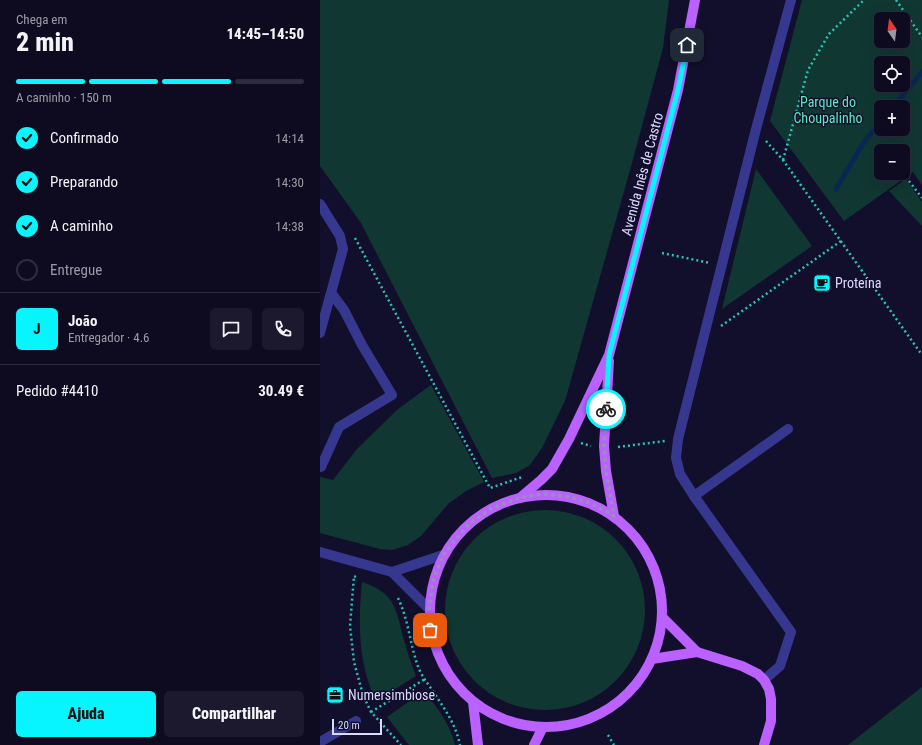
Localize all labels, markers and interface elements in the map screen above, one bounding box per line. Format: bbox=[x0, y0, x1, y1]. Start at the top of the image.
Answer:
text: Chega em bbox=[16, 12, 67, 27]
north arrow bbox=[874, 12, 910, 48]
map controls bbox=[874, 12, 910, 180]
text: 14:45–14:50 bbox=[226, 25, 304, 43]
text: 2 min bbox=[16, 27, 74, 57]
pin bbox=[670, 28, 704, 62]
icon: home bbox=[676, 34, 698, 56]
button: locate bbox=[874, 56, 910, 92]
text: A caminho · 150 m bbox=[16, 90, 112, 105]
park label: Parque do Choupalinho bbox=[793, 94, 863, 126]
button: + bbox=[874, 100, 910, 136]
street label: Avenida Inês de Castro bbox=[618, 111, 666, 237]
icon: check bbox=[16, 127, 38, 149]
text: Confirmado bbox=[50, 129, 119, 147]
text: 14:14 bbox=[275, 131, 304, 146]
button: − bbox=[874, 144, 910, 180]
icon: check bbox=[16, 171, 38, 193]
text: Preparando bbox=[50, 173, 118, 191]
text: 14:30 bbox=[275, 175, 304, 190]
icon: check bbox=[16, 215, 38, 237]
text: A caminho bbox=[50, 217, 113, 235]
text: 14:38 bbox=[275, 219, 304, 234]
text: Entregue bbox=[50, 261, 102, 279]
cafe icon: Proteína bbox=[812, 273, 832, 293]
place label: Proteína bbox=[835, 275, 881, 291]
button: chat bbox=[210, 308, 252, 350]
button: phone bbox=[262, 308, 304, 350]
text: João bbox=[68, 312, 97, 330]
text: J bbox=[33, 320, 41, 338]
text: Entregador · 4.6 bbox=[68, 330, 150, 345]
text: Pedido #4410 bbox=[16, 382, 98, 400]
text: 30.49 € bbox=[258, 382, 304, 400]
courier bbox=[586, 389, 626, 429]
icon: bike bbox=[595, 398, 617, 420]
pin bbox=[413, 613, 447, 647]
icon: bag bbox=[419, 619, 441, 641]
office icon: Numersimbiose bbox=[325, 685, 345, 705]
place label: Numersimbiose bbox=[348, 687, 435, 703]
button: Ajuda bbox=[16, 691, 156, 737]
button: Compartilhar bbox=[164, 691, 304, 737]
scale bar bbox=[332, 717, 382, 736]
text: 20 m bbox=[338, 719, 360, 732]

